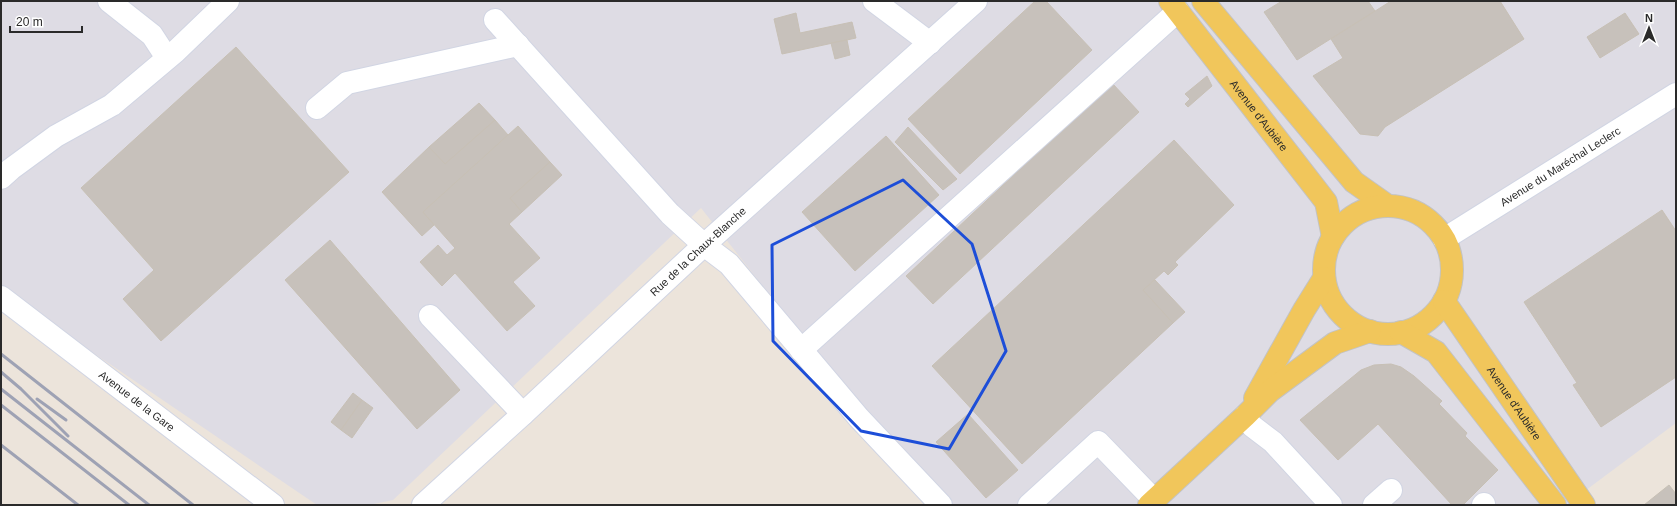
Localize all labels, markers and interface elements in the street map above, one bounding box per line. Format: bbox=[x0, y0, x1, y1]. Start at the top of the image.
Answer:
scale bar bbox=[10, 8, 82, 34]
north arrow bbox=[1629, 8, 1669, 48]
text: N bbox=[1645, 12, 1653, 24]
text: 20 m bbox=[16, 15, 43, 29]
street label: Avenue d'Aubière bbox=[1228, 78, 1290, 153]
street label: Avenue du Maréchal Leclerc bbox=[1498, 124, 1623, 208]
street label: Rue de la Chaux-Blanche bbox=[648, 205, 748, 298]
street label: Avenue d'Aubière bbox=[1485, 364, 1544, 442]
street label: Avenue de la Gare bbox=[97, 368, 177, 433]

